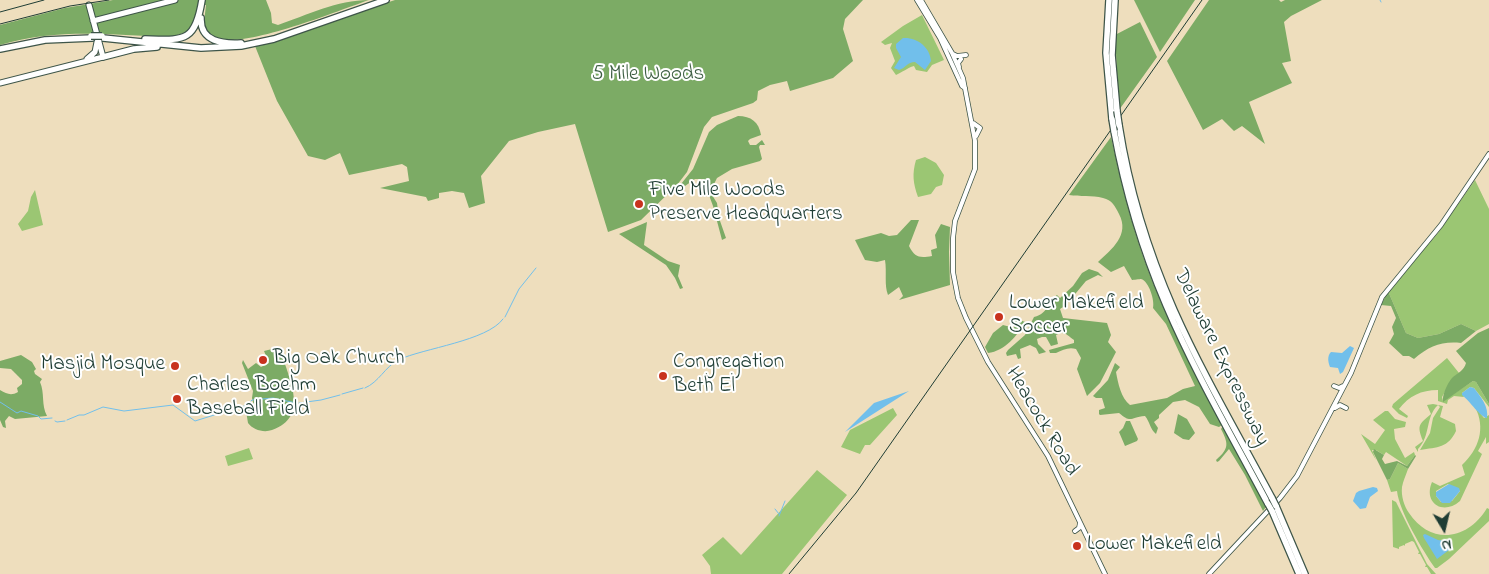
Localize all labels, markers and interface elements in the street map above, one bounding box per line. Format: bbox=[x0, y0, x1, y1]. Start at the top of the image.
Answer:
park label: 5 Mile Woods bbox=[592, 63, 704, 89]
place label: Five Mile Woods Preserve Headquarters bbox=[649, 179, 843, 229]
marker: Five Mile Woods Preserve Headquarters bbox=[633, 198, 645, 210]
street label: Delaware Expressway bbox=[1166, 265, 1274, 451]
place label: Lower Makefield Soccer bbox=[1009, 292, 1144, 342]
marker: Lower Makefield Soccer bbox=[993, 311, 1005, 323]
place label: Big Oak Church bbox=[273, 347, 404, 373]
place label: Congregation Beth El bbox=[673, 351, 784, 401]
place label: Masjid Mosque bbox=[41, 353, 165, 379]
marker: Big Oak Church bbox=[257, 354, 269, 366]
marker: Masjid Mosque bbox=[169, 360, 181, 372]
street label: Heacock Road bbox=[999, 363, 1083, 481]
marker: Congregation Beth El bbox=[657, 370, 669, 382]
place label: Charles Boehm Baseball Field bbox=[187, 374, 316, 424]
marker: Charles Boehm Baseball Field bbox=[171, 393, 183, 405]
north arrow bbox=[1419, 504, 1469, 554]
place label: Lower Makefield bbox=[1087, 533, 1222, 559]
text: N bbox=[1440, 533, 1453, 555]
marker: Lower Makefield bbox=[1071, 540, 1083, 552]

